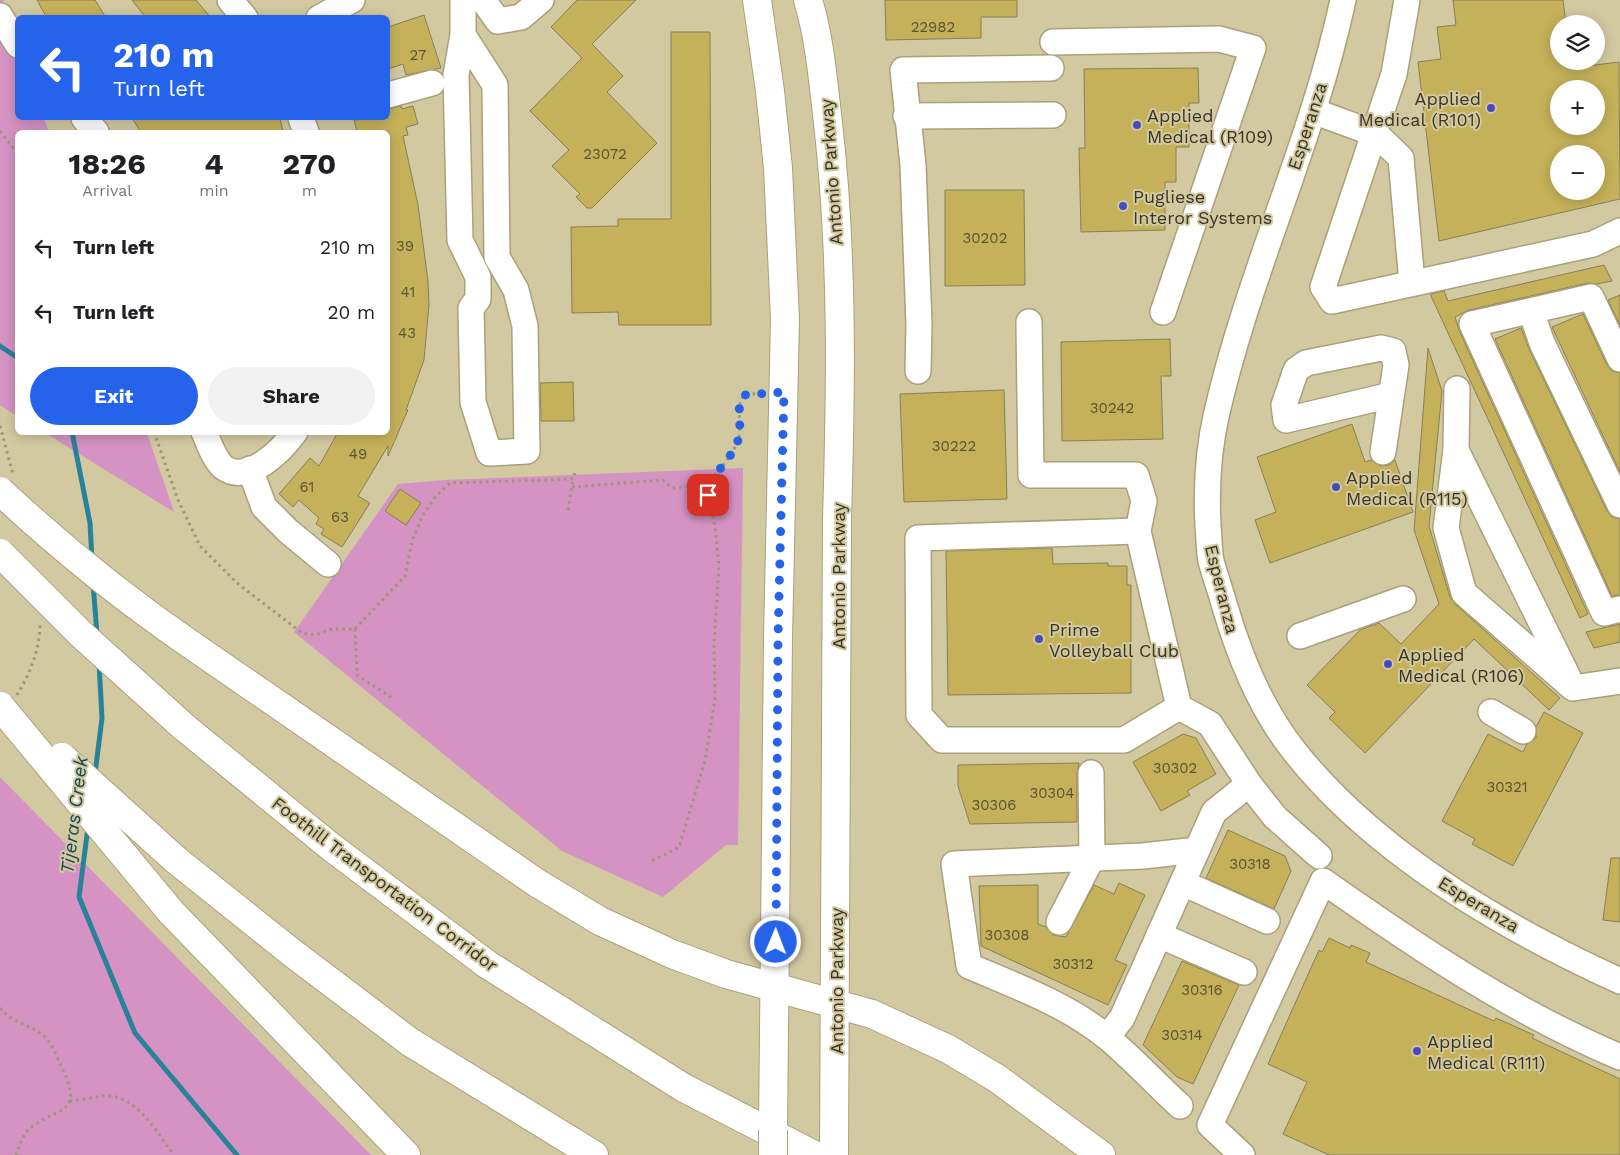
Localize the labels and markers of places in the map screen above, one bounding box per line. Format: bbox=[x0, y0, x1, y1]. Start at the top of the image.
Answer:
place label: Applied Medical (R101) bbox=[1358, 88, 1481, 130]
marker: Applied Medical (R101) bbox=[1485, 102, 1497, 114]
place label: Applied Medical (R109) bbox=[1147, 105, 1273, 147]
marker: Applied Medical (R109) bbox=[1131, 119, 1143, 131]
place label: Pugliese Interor Systems bbox=[1133, 186, 1272, 228]
marker: Pugliese Interor Systems bbox=[1117, 200, 1129, 212]
place label: Applied Medical (R115) bbox=[1346, 467, 1468, 509]
pin bbox=[687, 474, 729, 516]
marker: Applied Medical (R115) bbox=[1330, 481, 1342, 493]
place label: Prime Volleyball Club bbox=[1049, 619, 1179, 661]
marker: Prime Volleyball Club bbox=[1033, 633, 1045, 645]
place label: Applied Medical (R106) bbox=[1398, 644, 1524, 686]
marker: Applied Medical (R106) bbox=[1382, 658, 1394, 670]
place label: Applied Medical (R111) bbox=[1427, 1031, 1545, 1073]
marker: Applied Medical (R111) bbox=[1411, 1045, 1423, 1057]

